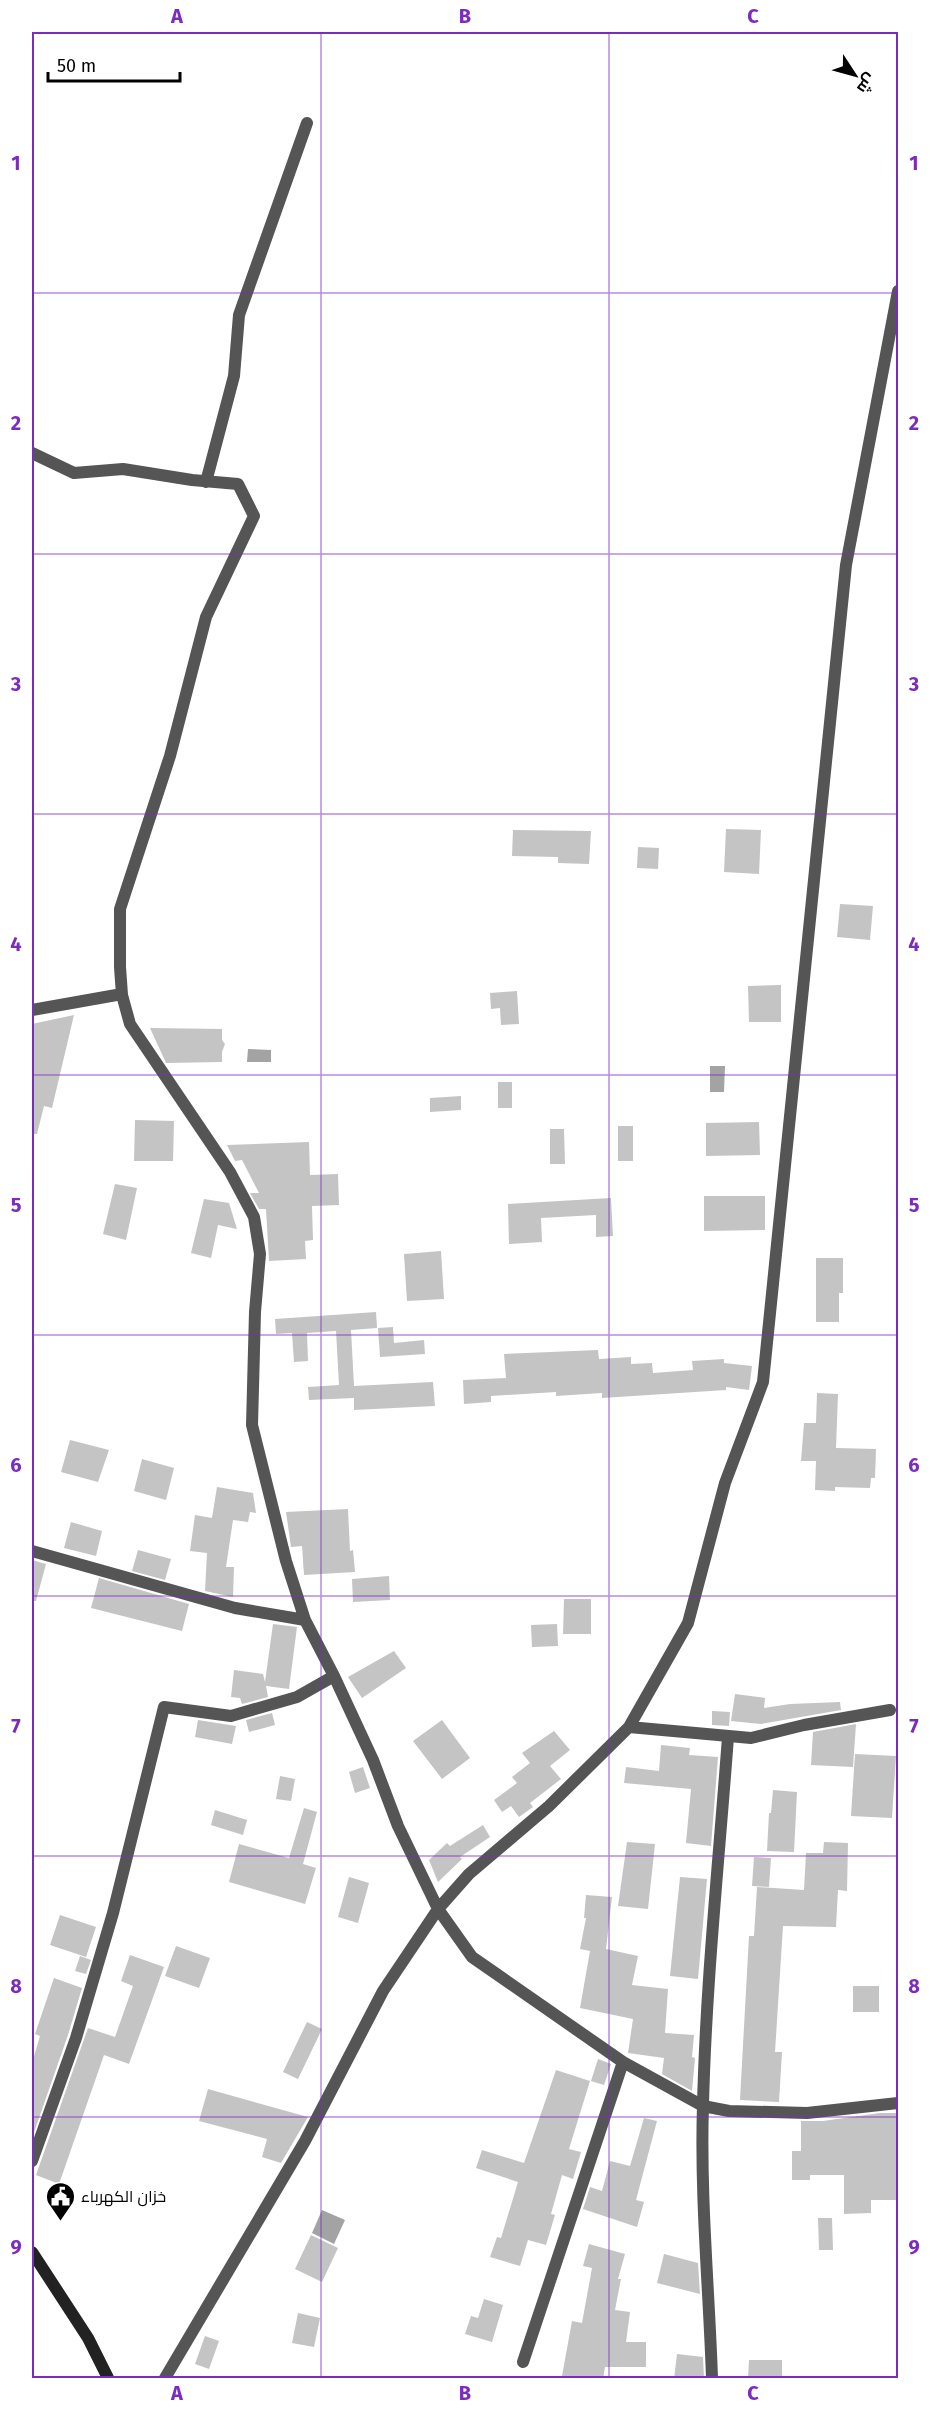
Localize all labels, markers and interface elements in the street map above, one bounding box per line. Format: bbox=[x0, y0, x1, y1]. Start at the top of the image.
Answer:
text: A bbox=[170, 4, 184, 28]
text: B bbox=[459, 4, 471, 28]
text: C bbox=[747, 4, 759, 28]
scale bar bbox=[48, 45, 180, 83]
north arrow bbox=[825, 45, 885, 105]
text: 50 m bbox=[57, 55, 96, 77]
text: ش bbox=[853, 70, 880, 97]
text: 1 bbox=[11, 151, 21, 175]
text: 1 bbox=[909, 151, 919, 175]
text: 2 bbox=[11, 411, 21, 435]
text: 2 bbox=[909, 411, 919, 435]
text: 3 bbox=[10, 672, 21, 696]
text: 3 bbox=[908, 672, 919, 696]
text: 4 bbox=[10, 932, 22, 956]
text: 4 bbox=[908, 932, 920, 956]
text: 5 bbox=[11, 1193, 22, 1217]
text: 5 bbox=[909, 1193, 920, 1217]
text: 6 bbox=[10, 1453, 22, 1477]
text: 6 bbox=[908, 1453, 920, 1477]
text: 7 bbox=[11, 1714, 21, 1738]
text: 7 bbox=[909, 1714, 919, 1738]
text: 8 bbox=[10, 1974, 22, 1998]
text: 8 bbox=[908, 1974, 920, 1998]
public building icon: خزان الكهرباء bbox=[44, 2180, 76, 2222]
place label: خزان الكهرباء bbox=[81, 2187, 166, 2207]
text: 9 bbox=[10, 2235, 22, 2259]
text: 9 bbox=[908, 2235, 920, 2259]
text: A bbox=[170, 2381, 184, 2405]
text: B bbox=[459, 2381, 471, 2405]
text: C bbox=[747, 2381, 759, 2405]

